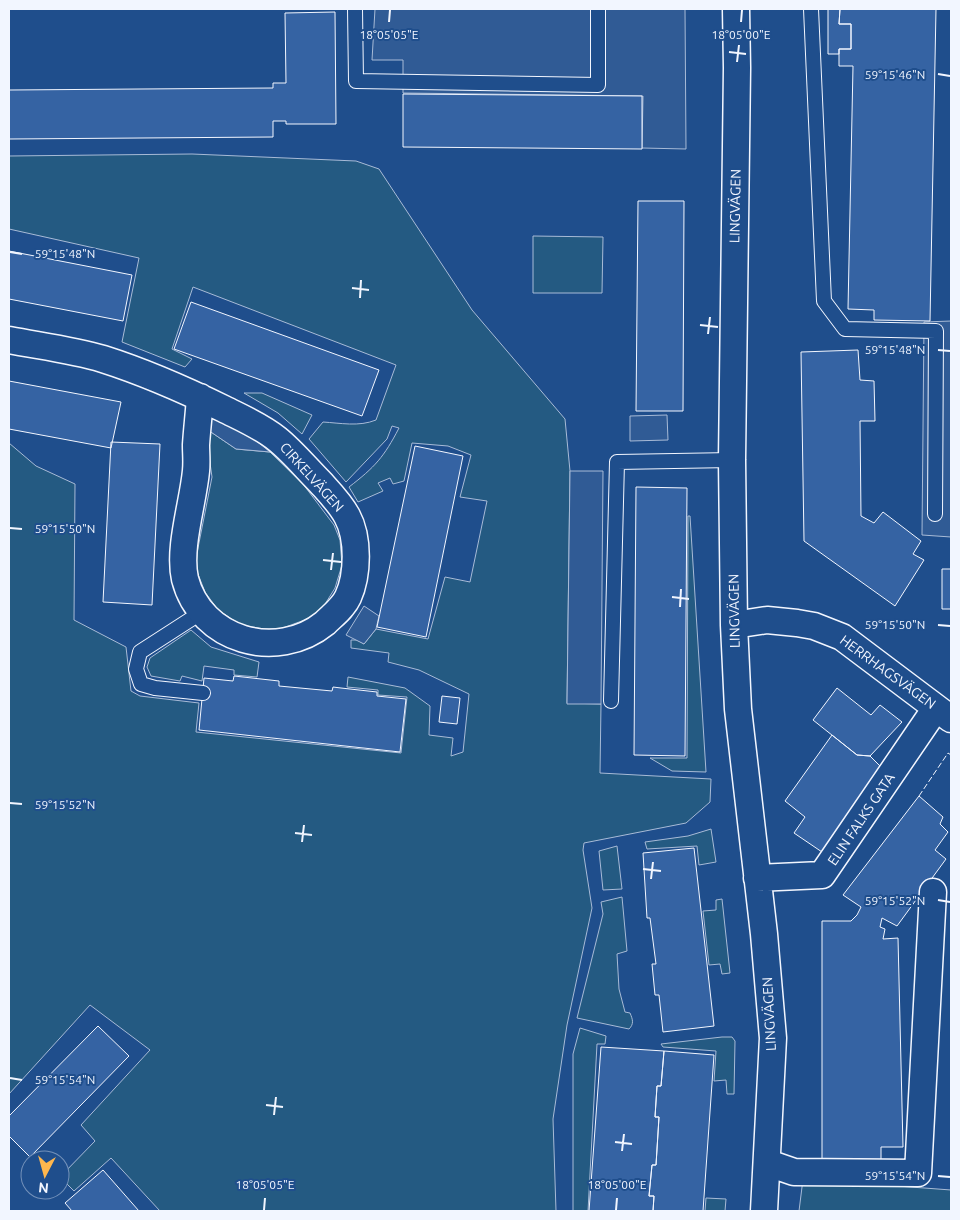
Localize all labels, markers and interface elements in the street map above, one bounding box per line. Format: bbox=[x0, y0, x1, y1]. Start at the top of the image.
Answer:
text: 18°05'05"E bbox=[360, 28, 419, 41]
text: 18°05'00"E bbox=[712, 28, 771, 41]
text: 59°15'46"N bbox=[865, 68, 925, 81]
street label: LINGVÄGEN bbox=[726, 169, 744, 243]
text: 59°15'48"N bbox=[35, 247, 95, 260]
text: 59°15'48"N bbox=[865, 343, 925, 356]
street label: CIRKELVÄGEN bbox=[277, 439, 347, 515]
text: 59°15'50"N bbox=[35, 522, 95, 535]
street label: LINGVÄGEN bbox=[725, 574, 743, 648]
text: 59°15'50"N bbox=[865, 618, 925, 631]
street label: HERRHAGSVÄGEN bbox=[837, 632, 939, 712]
street label: ELIN FALKS GATA bbox=[824, 770, 898, 868]
text: 59°15'52"N bbox=[35, 798, 95, 811]
text: 59°15'52"N bbox=[865, 894, 925, 907]
street label: LINGVÄGEN bbox=[759, 977, 779, 1051]
text: 59°15'54"N bbox=[35, 1073, 95, 1086]
north arrow bbox=[20, 1150, 70, 1200]
text: 59°15'54"N bbox=[865, 1169, 925, 1182]
text: 18°05'05"E bbox=[236, 1178, 295, 1191]
text: 18°05'00"E bbox=[588, 1178, 647, 1191]
text: N bbox=[38, 1179, 50, 1196]

